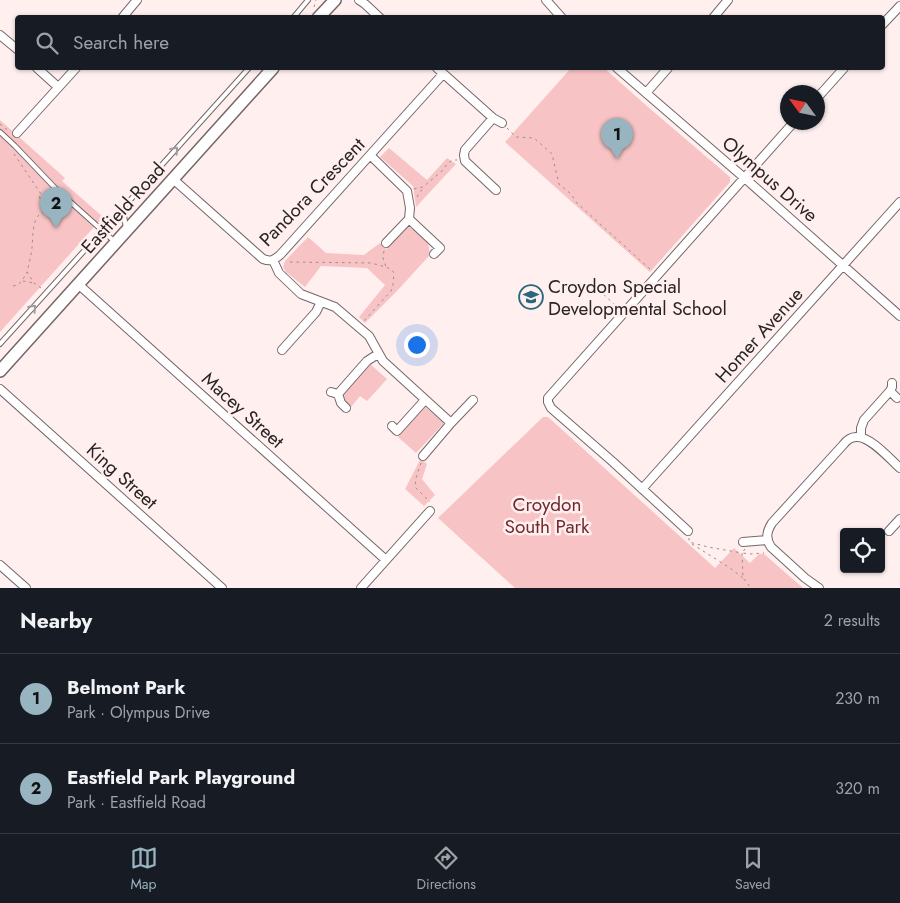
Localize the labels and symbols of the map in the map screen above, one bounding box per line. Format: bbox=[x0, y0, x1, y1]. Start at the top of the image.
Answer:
north arrow bbox=[780, 85, 825, 130]
pin: 1 bbox=[601, 118, 633, 159]
street label: Olympus Drive bbox=[716, 130, 824, 228]
street label: Pandora Crescent bbox=[253, 131, 371, 252]
one-way arrow bbox=[169, 147, 178, 156]
street label: Eastfield Road bbox=[75, 157, 171, 259]
pin: 2 bbox=[40, 187, 72, 228]
place label: Croydon Special Developmental School bbox=[548, 273, 727, 322]
street label: Homer Avenue bbox=[709, 281, 809, 389]
school or university icon: Croydon Special Developmental School bbox=[518, 284, 544, 310]
one-way arrow bbox=[27, 304, 36, 313]
your location bbox=[404, 332, 430, 358]
street label: Macey Street bbox=[196, 366, 290, 455]
street label: King Street bbox=[80, 437, 164, 516]
park label: Croydon South Park bbox=[505, 491, 590, 540]

